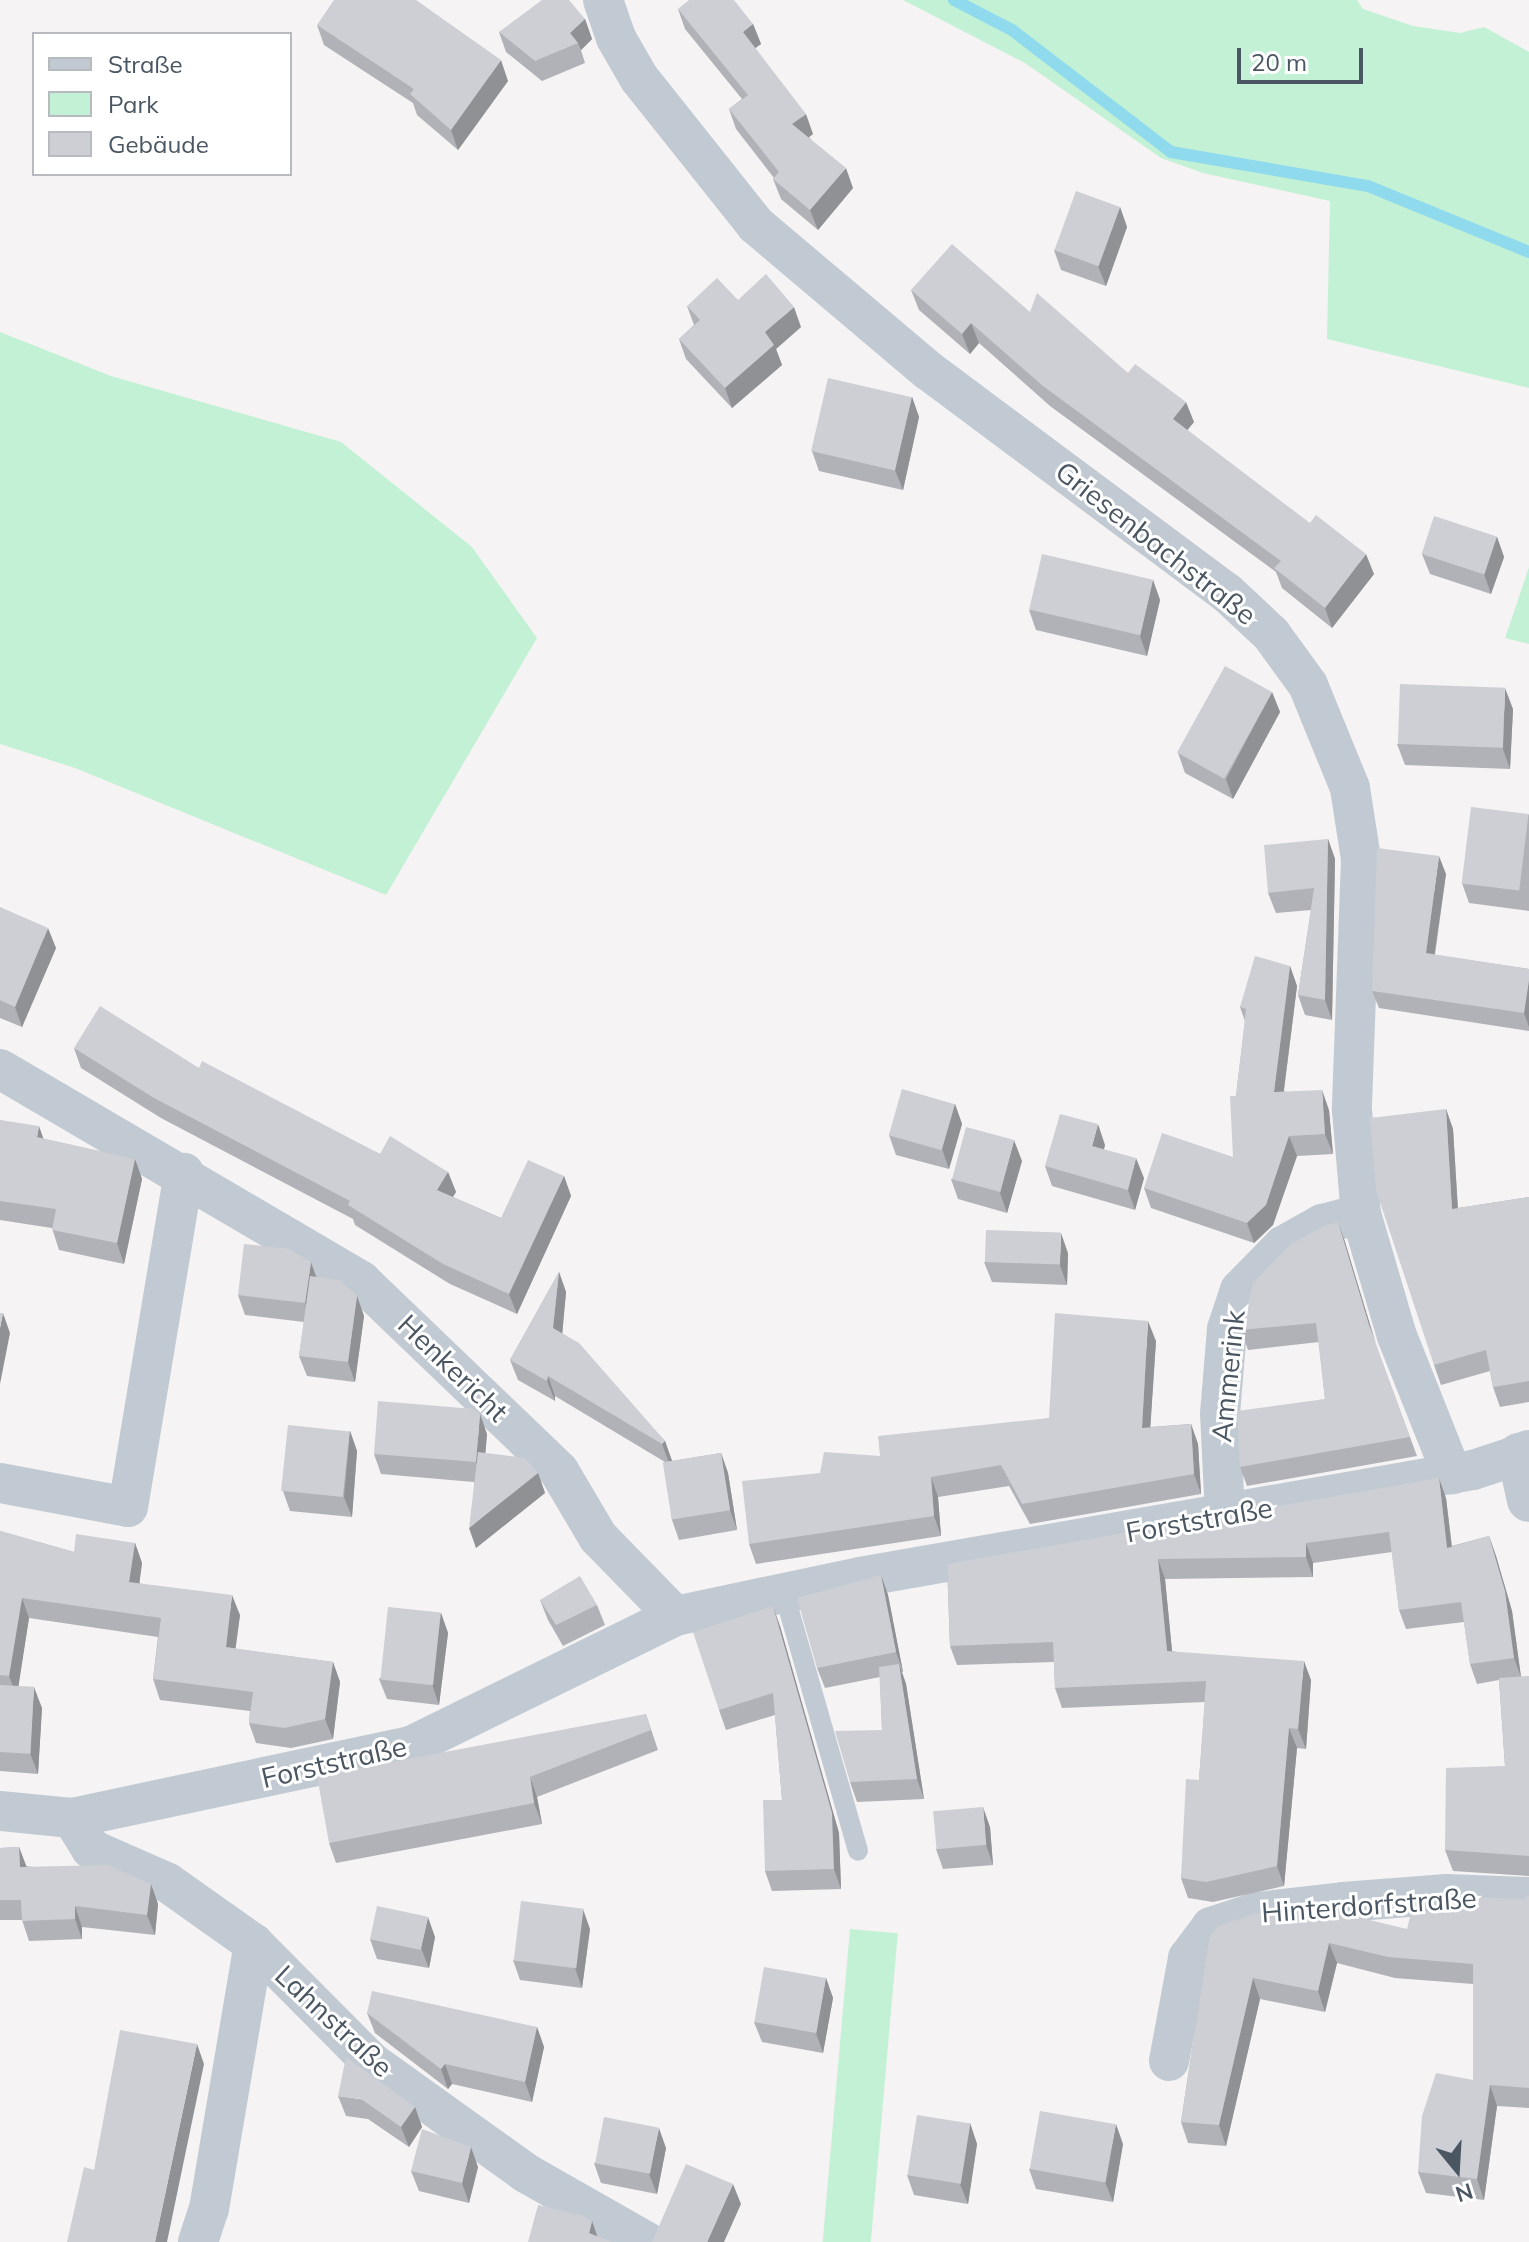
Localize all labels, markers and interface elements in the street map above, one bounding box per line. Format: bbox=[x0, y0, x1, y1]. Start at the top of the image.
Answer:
legend bbox=[32, 32, 292, 176]
scale bar bbox=[1241, 32, 1367, 82]
text: 20 m bbox=[1251, 47, 1307, 77]
text: Straße bbox=[108, 49, 183, 79]
text: Park bbox=[108, 89, 159, 119]
text: Gebäude bbox=[108, 129, 209, 159]
street label: Griesenbachstraße bbox=[1049, 454, 1263, 632]
street label: Henkericht bbox=[391, 1308, 515, 1428]
street label: Ammerink bbox=[1204, 1308, 1252, 1444]
street label: Forststraße bbox=[1123, 1491, 1275, 1549]
street label: Forststraße bbox=[258, 1729, 410, 1795]
street label: Hinterdorfstraße bbox=[1260, 1881, 1478, 1929]
street label: Lahnstraße bbox=[268, 1958, 400, 2084]
north arrow bbox=[1417, 2130, 1497, 2210]
text: N bbox=[1452, 2177, 1477, 2209]

